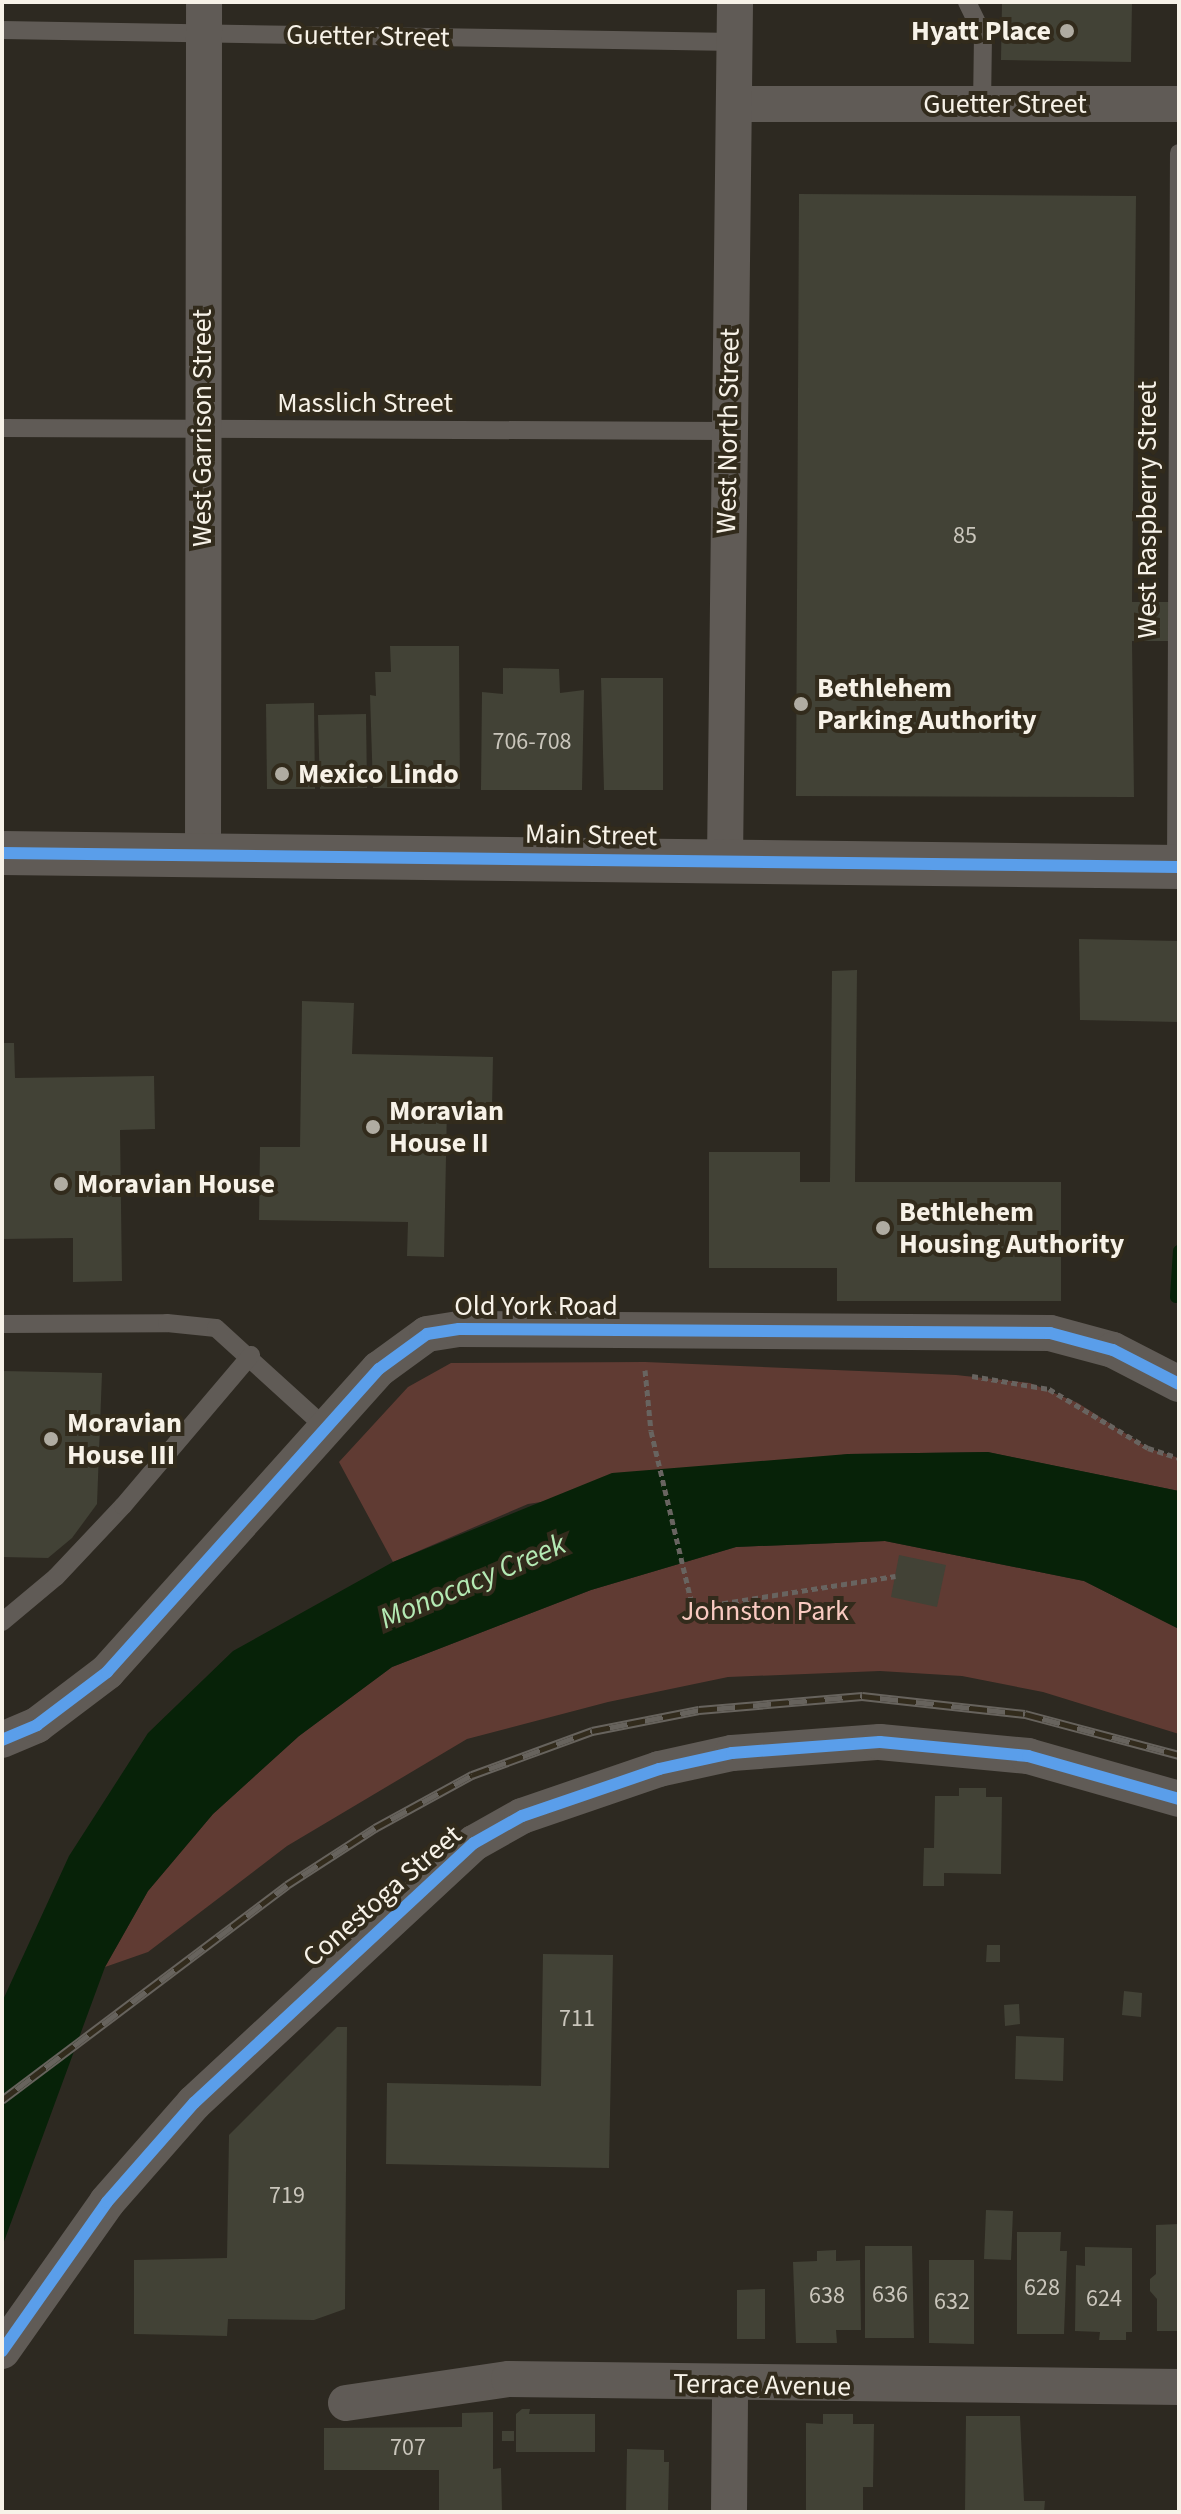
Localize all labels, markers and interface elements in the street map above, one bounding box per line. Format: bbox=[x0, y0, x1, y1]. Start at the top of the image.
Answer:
place label: Hyatt Place bbox=[911, 14, 1051, 48]
street label: Guetter Street bbox=[286, 18, 450, 54]
marker: Hyatt Place bbox=[1058, 22, 1076, 40]
street label: Guetter Street bbox=[923, 87, 1087, 121]
street label: West Garrison Street bbox=[185, 309, 219, 547]
street label: West North Street bbox=[709, 328, 747, 534]
street label: West Raspberry Street bbox=[1130, 381, 1164, 639]
street label: Masslich Street bbox=[277, 386, 453, 420]
house number: 85 bbox=[953, 522, 977, 550]
place label: Bethlehem Parking Authority bbox=[817, 671, 1037, 737]
marker: Bethlehem Parking Authority bbox=[792, 695, 810, 713]
house number: 706-708 bbox=[492, 728, 572, 756]
place label: Mexico Lindo bbox=[298, 757, 459, 791]
marker: Mexico Lindo bbox=[273, 765, 291, 783]
street label: Main Street bbox=[525, 817, 657, 853]
place label: Moravian House II bbox=[389, 1094, 504, 1160]
marker: Moravian House II bbox=[364, 1118, 382, 1136]
place label: Moravian House bbox=[77, 1167, 275, 1201]
marker: Moravian House bbox=[52, 1175, 70, 1193]
place label: Bethlehem Housing Authority bbox=[899, 1195, 1124, 1261]
marker: Bethlehem Housing Authority bbox=[874, 1219, 892, 1237]
street label: Old York Road bbox=[454, 1289, 618, 1323]
place label: Moravian House III bbox=[67, 1406, 182, 1472]
marker: Moravian House III bbox=[42, 1430, 60, 1448]
water label: Monocacy Creek bbox=[374, 1527, 572, 1637]
park label: Johnston Park bbox=[681, 1594, 849, 1628]
street label: Conestoga Street bbox=[296, 1818, 468, 1974]
house number: 711 bbox=[559, 2005, 595, 2033]
house number: 719 bbox=[269, 2182, 305, 2210]
house number: 628 bbox=[1024, 2274, 1060, 2302]
house number: 636 bbox=[872, 2281, 908, 2309]
house number: 638 bbox=[809, 2282, 845, 2310]
house number: 624 bbox=[1086, 2285, 1122, 2313]
house number: 632 bbox=[934, 2288, 970, 2316]
street label: Terrace Avenue bbox=[673, 2367, 851, 2403]
house number: 707 bbox=[390, 2434, 426, 2462]

